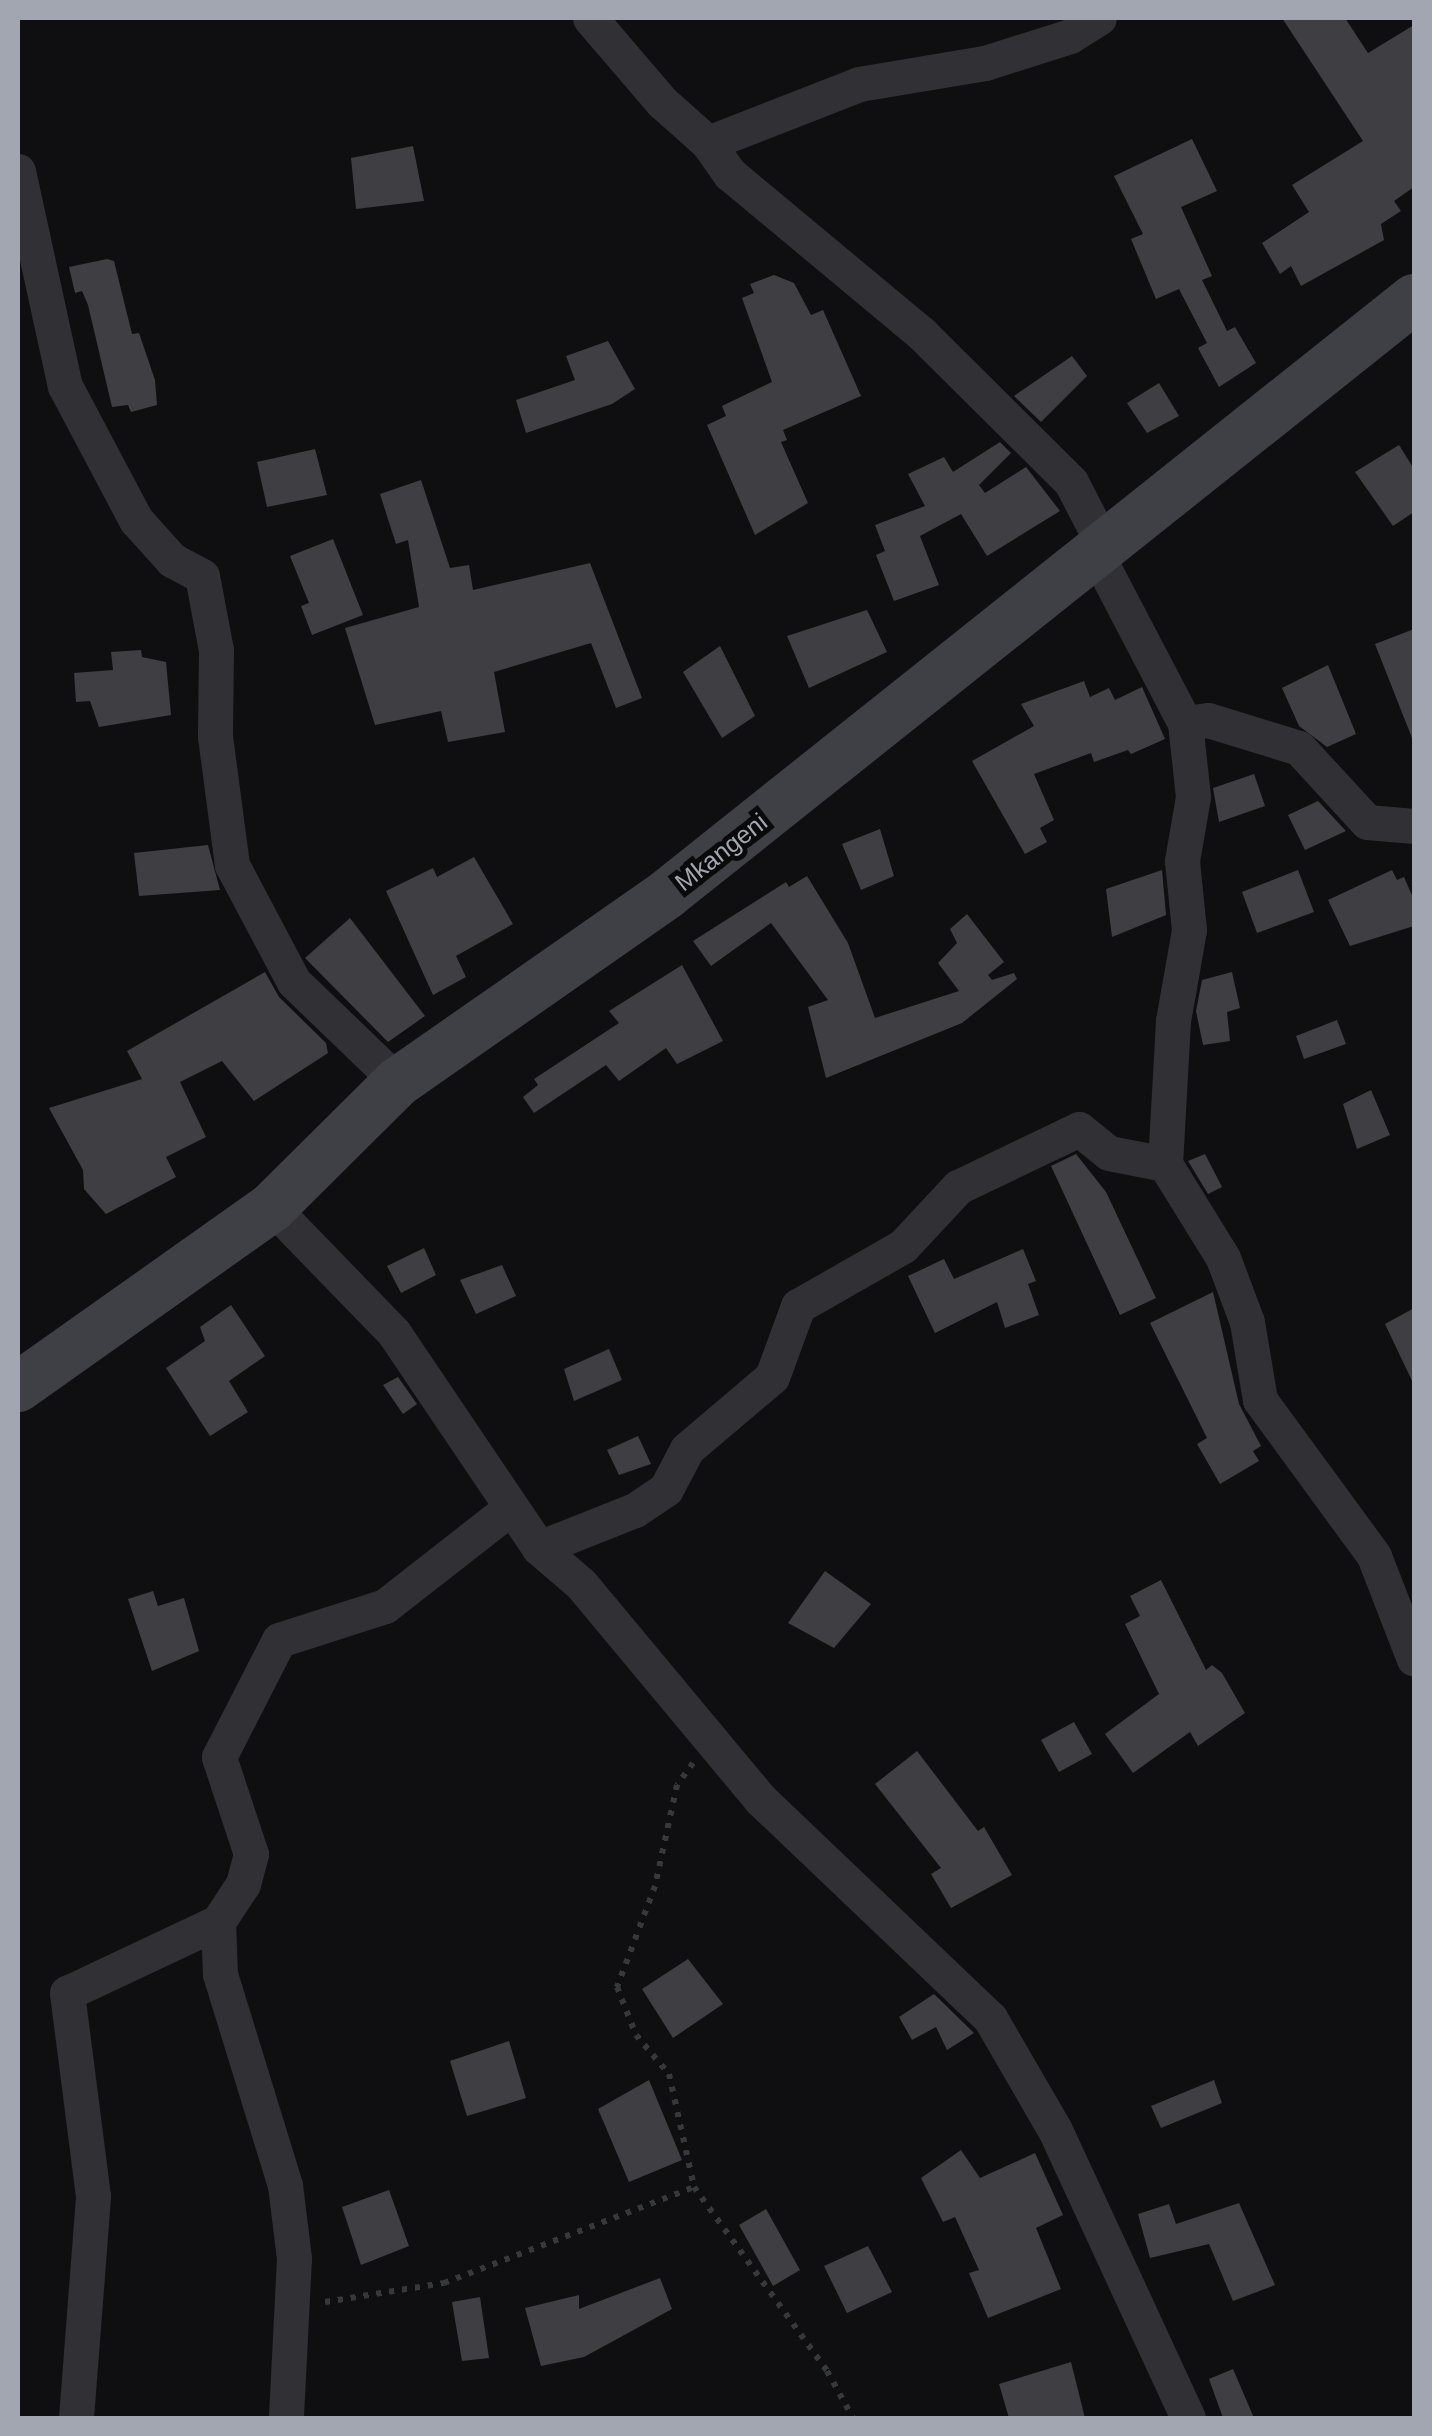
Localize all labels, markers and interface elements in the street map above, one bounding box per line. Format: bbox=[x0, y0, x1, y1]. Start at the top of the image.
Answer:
street label: Mkangeni bbox=[669, 807, 773, 897]

